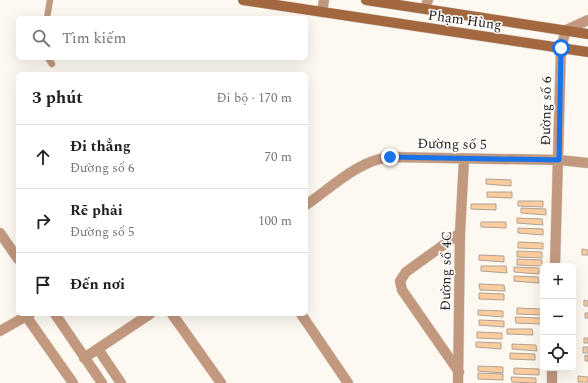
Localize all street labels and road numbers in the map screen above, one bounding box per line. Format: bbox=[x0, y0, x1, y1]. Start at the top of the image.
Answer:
street label: Phạm Hùng bbox=[427, 4, 503, 36]
street label: Đường số 6 bbox=[535, 76, 557, 146]
street label: Đường số 5 bbox=[417, 133, 487, 155]
street label: Đường số 4C bbox=[435, 231, 457, 311]

